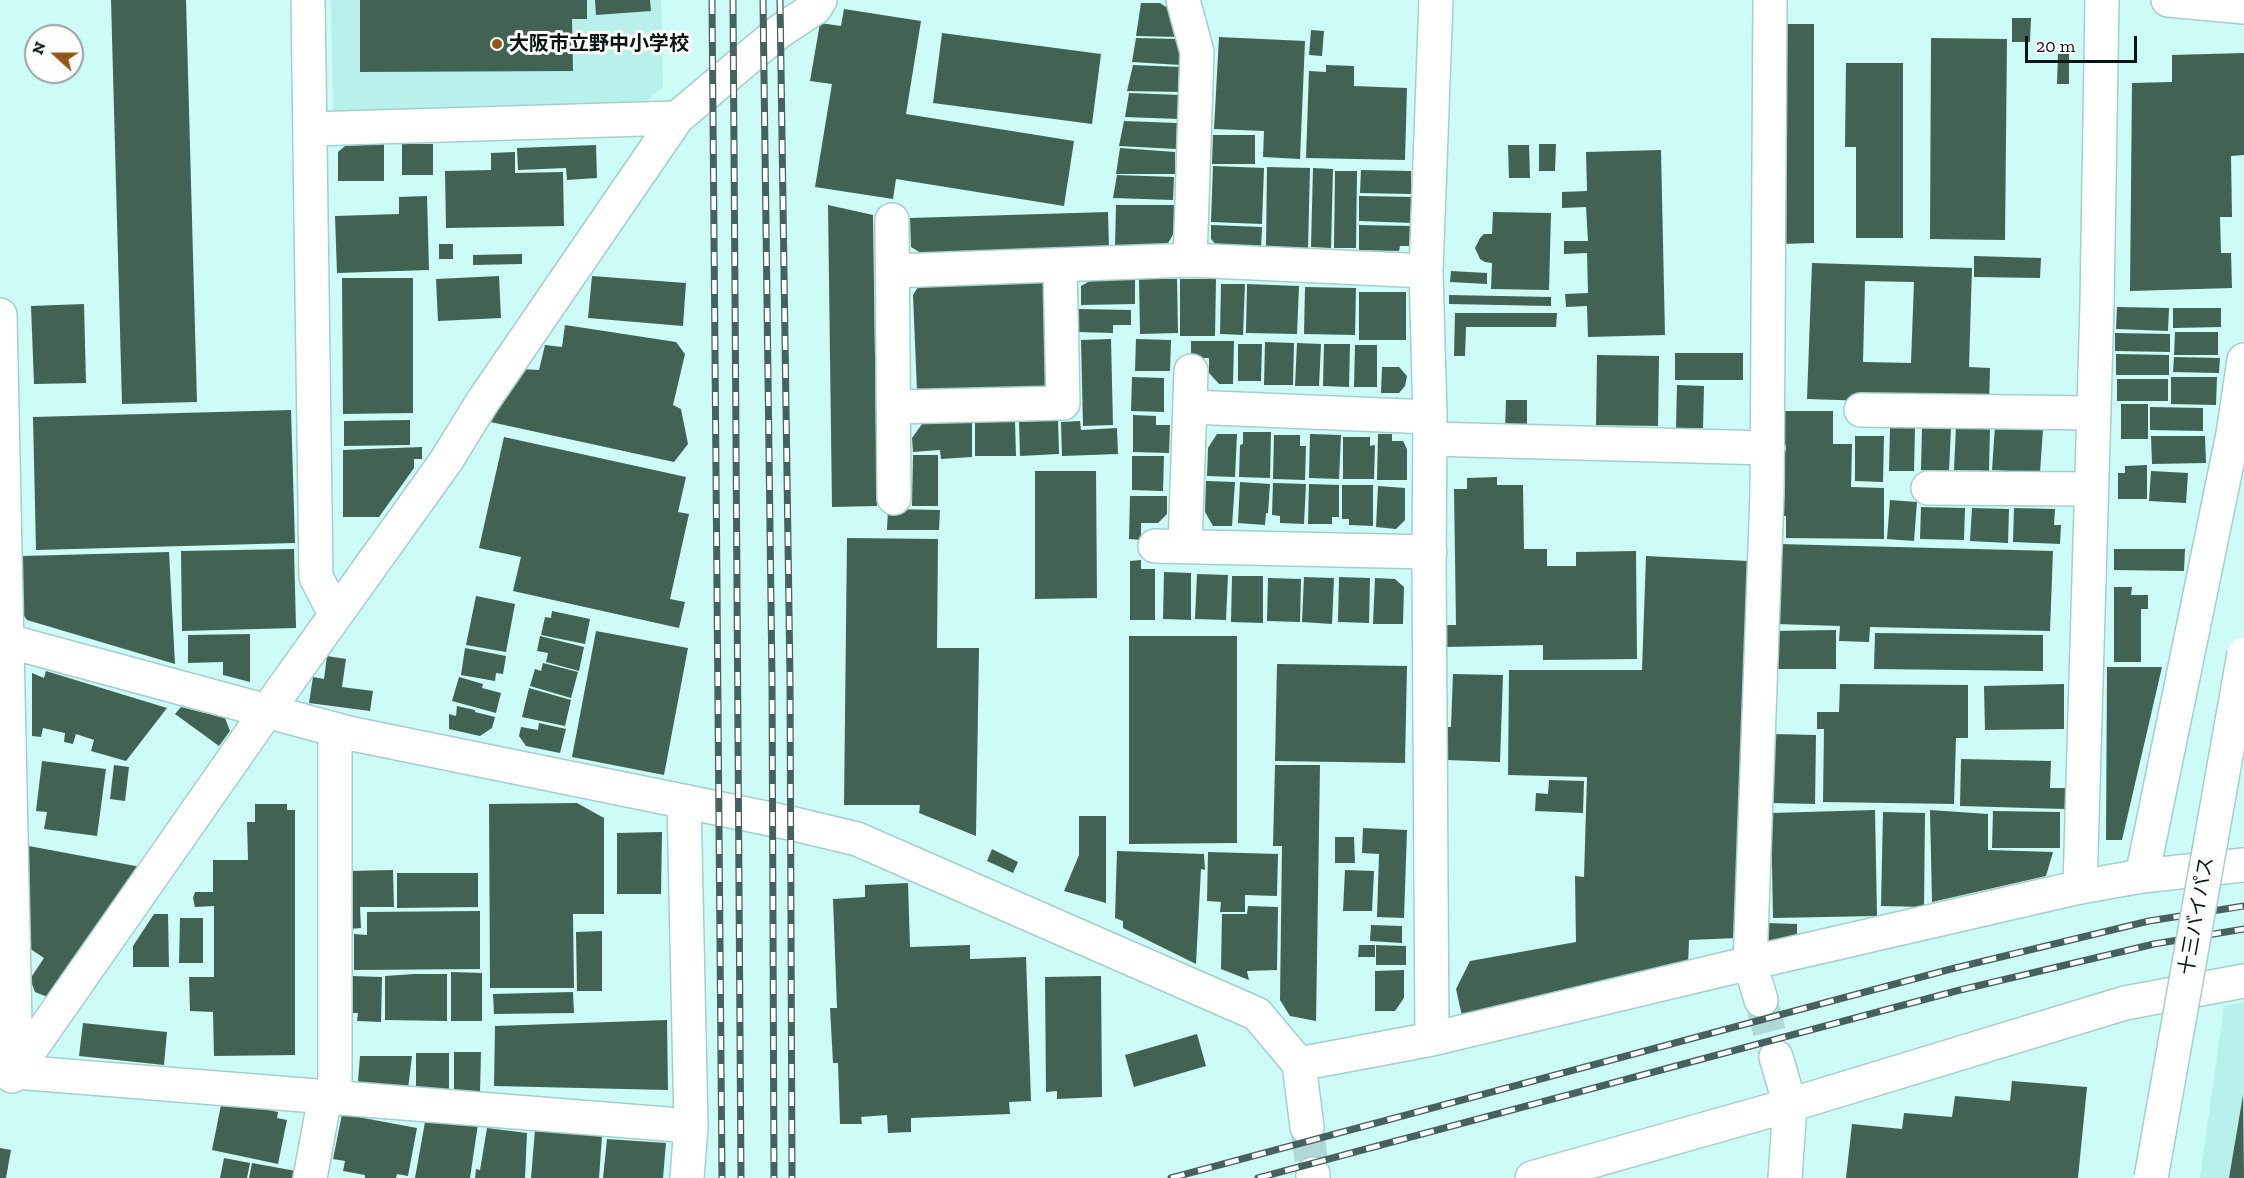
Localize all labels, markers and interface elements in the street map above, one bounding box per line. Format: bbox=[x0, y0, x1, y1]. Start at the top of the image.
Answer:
north arrow bbox=[24, 24, 84, 84]
scale bar bbox=[2028, 24, 2140, 62]
place label: 大阪市立野中小学校 bbox=[509, 32, 689, 56]
text: 20 m bbox=[2036, 35, 2075, 57]
marker: 大阪市立野中小学校 bbox=[490, 37, 504, 51]
text: N bbox=[28, 39, 50, 57]
street label: 十三バイパス bbox=[2175, 855, 2219, 977]

